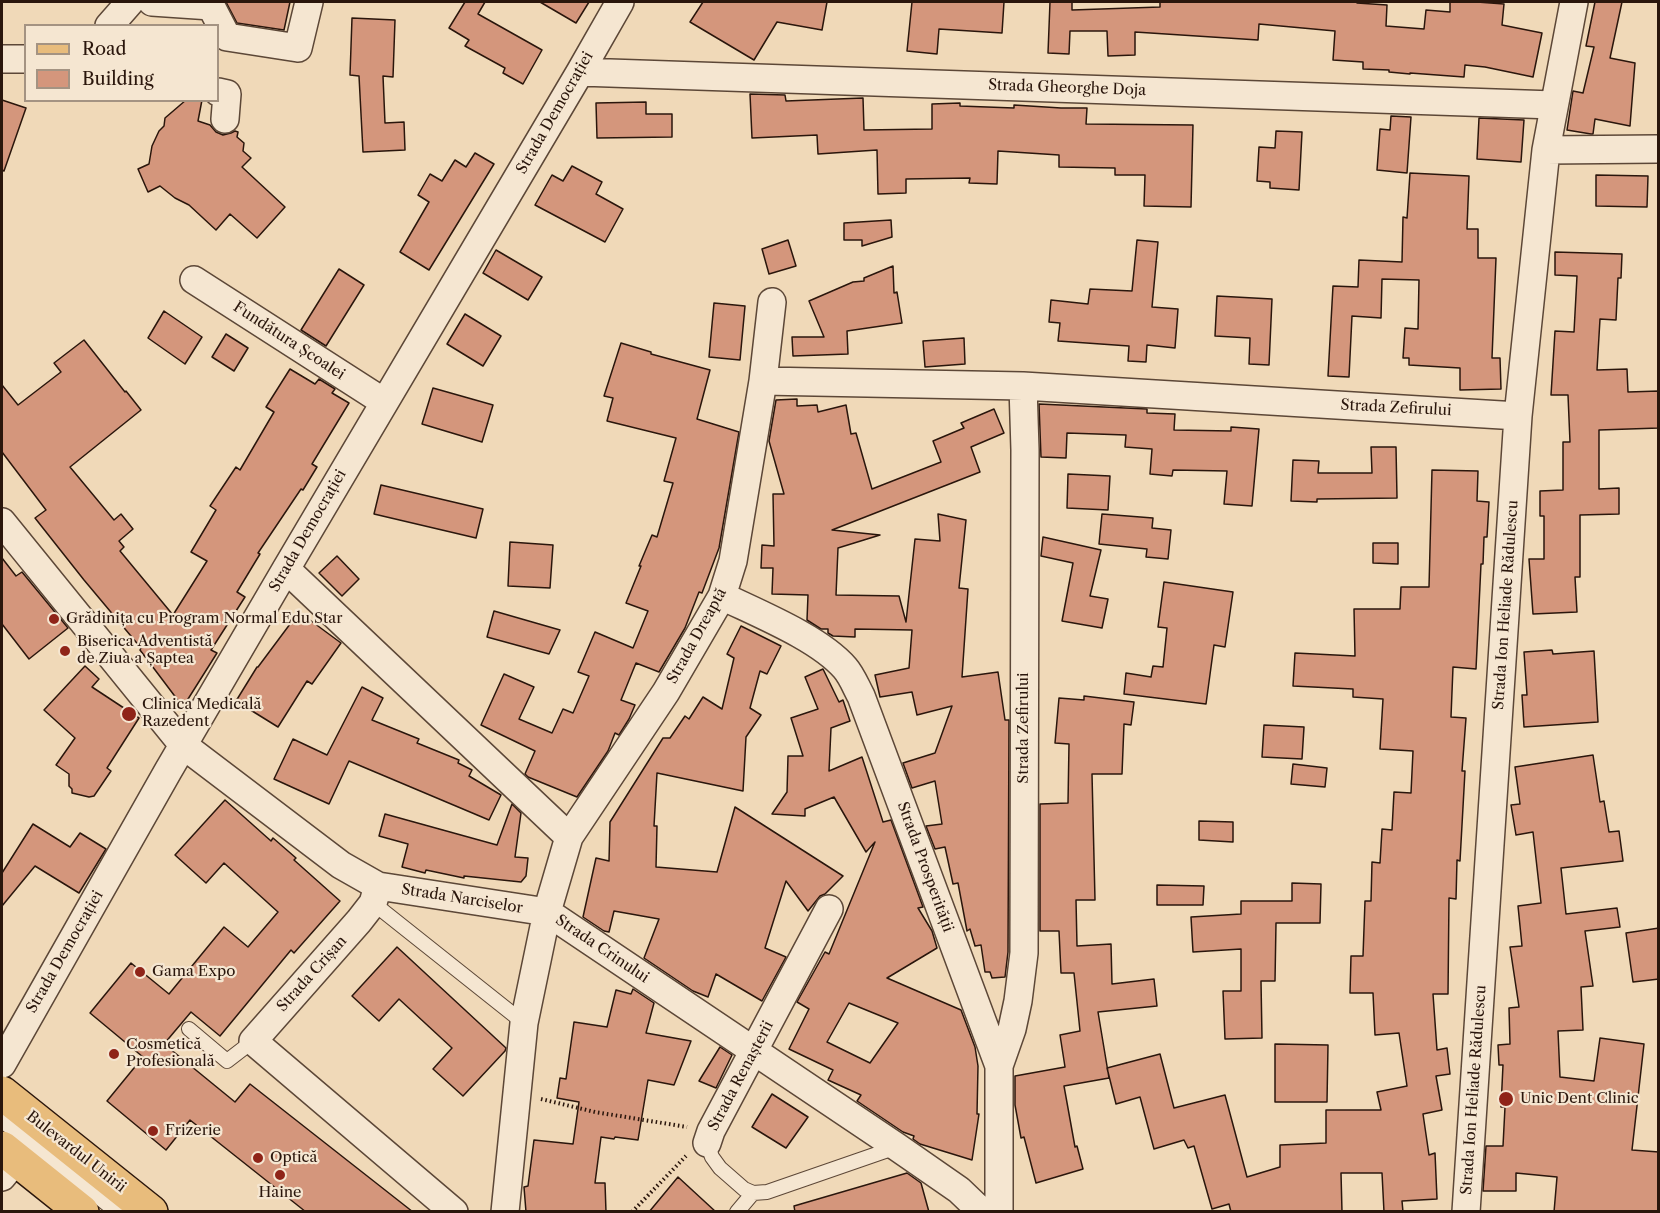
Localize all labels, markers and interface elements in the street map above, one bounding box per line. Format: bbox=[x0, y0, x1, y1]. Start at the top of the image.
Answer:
legend bbox=[24, 24, 219, 102]
text: Road bbox=[82, 38, 127, 60]
street label: Strada Democrației bbox=[513, 49, 597, 177]
text: Building bbox=[82, 68, 154, 90]
street label: Strada Gheorghe Doja bbox=[988, 76, 1146, 100]
street label: Fundătura Școalei bbox=[230, 298, 348, 384]
street label: Strada Zefirului bbox=[1340, 396, 1452, 420]
street label: Strada Democrației bbox=[266, 467, 350, 595]
street label: Strada Ion Heliade Rădulescu bbox=[1490, 499, 1522, 711]
street label: Strada Dreaptă bbox=[663, 585, 731, 687]
place label: Grădinița cu Program Normal Edu Star bbox=[66, 610, 343, 628]
marker: Grădinița cu Program Normal Edu Star bbox=[47, 612, 61, 626]
place label: Biserica Adventistă de Ziua a Șaptea bbox=[77, 633, 212, 668]
marker: Biserica Adventistă de Ziua a Șaptea bbox=[58, 644, 72, 658]
street label: Strada Zefirului bbox=[1015, 672, 1033, 784]
place label: Clinica Medicală Razedent bbox=[142, 696, 261, 731]
marker: Clinica Medicală Razedent bbox=[120, 705, 138, 723]
street label: Strada Prosperității bbox=[893, 799, 957, 935]
street label: Strada Narciselor bbox=[400, 881, 524, 917]
street label: Strada Democrației bbox=[23, 888, 107, 1016]
street label: Strada Crinului bbox=[552, 911, 652, 987]
street label: Strada Crișan bbox=[273, 932, 351, 1016]
place label: Gama Expo bbox=[152, 963, 235, 981]
marker: Gama Expo bbox=[133, 965, 147, 979]
street label: Strada Ion Heliade Rădulescu bbox=[1458, 984, 1490, 1196]
street label: Strada Renașterii bbox=[704, 1018, 778, 1134]
place label: Cosmetică Profesională bbox=[126, 1036, 215, 1071]
marker: Cosmetică Profesională bbox=[107, 1047, 121, 1061]
marker: Unic Dent Clinic bbox=[1497, 1090, 1515, 1108]
place label: Unic Dent Clinic bbox=[1520, 1090, 1639, 1108]
street label: Bulevardul Unirii bbox=[23, 1108, 129, 1196]
place label: Frizerie bbox=[165, 1122, 221, 1140]
marker: Frizerie bbox=[146, 1124, 160, 1138]
place label: Optică bbox=[270, 1149, 317, 1167]
marker: Optică bbox=[251, 1151, 265, 1165]
marker: Haine bbox=[273, 1168, 287, 1182]
place label: Haine bbox=[258, 1184, 302, 1202]

